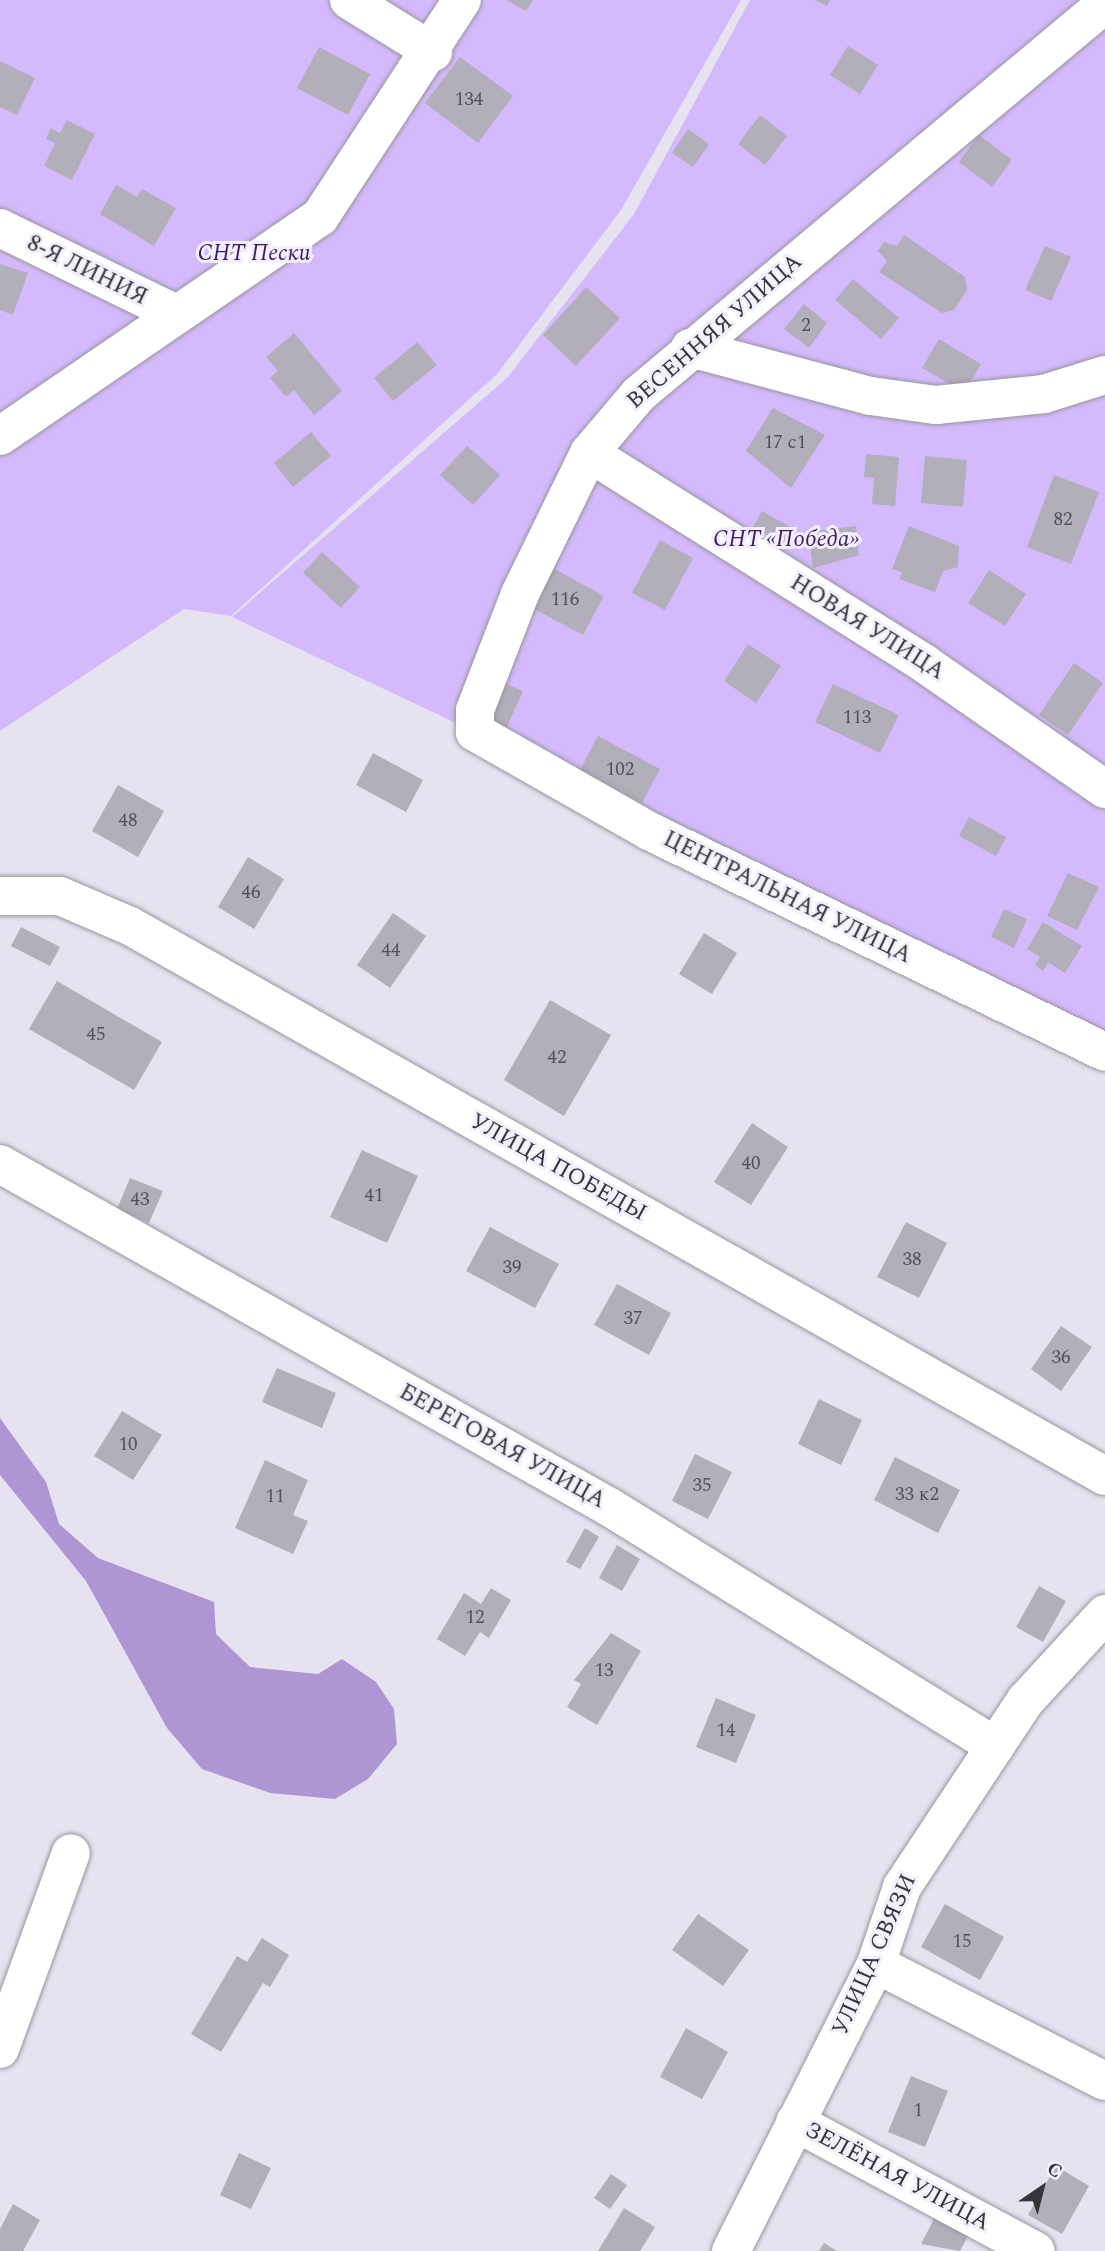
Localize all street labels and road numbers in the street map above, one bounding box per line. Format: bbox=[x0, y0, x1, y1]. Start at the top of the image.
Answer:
street label: 8-Я ЛИНИЯ bbox=[22, 230, 152, 312]
street label: ВЕСЕННЯЯ УЛИЦА bbox=[622, 248, 808, 416]
street label: НОВАЯ УЛИЦА bbox=[785, 569, 949, 687]
street label: ЦЕНТРАЛЬНАЯ УЛИЦА bbox=[658, 826, 916, 970]
street label: УЛИЦА ПОБЕДЫ bbox=[465, 1108, 651, 1228]
street label: БЕРЕГОВАЯ УЛИЦА bbox=[394, 1379, 610, 1515]
street label: УЛИЦА СВЯЗИ bbox=[827, 1870, 923, 2040]
street label: ЗЕЛЁНАЯ УЛИЦА bbox=[800, 2117, 994, 2237]

